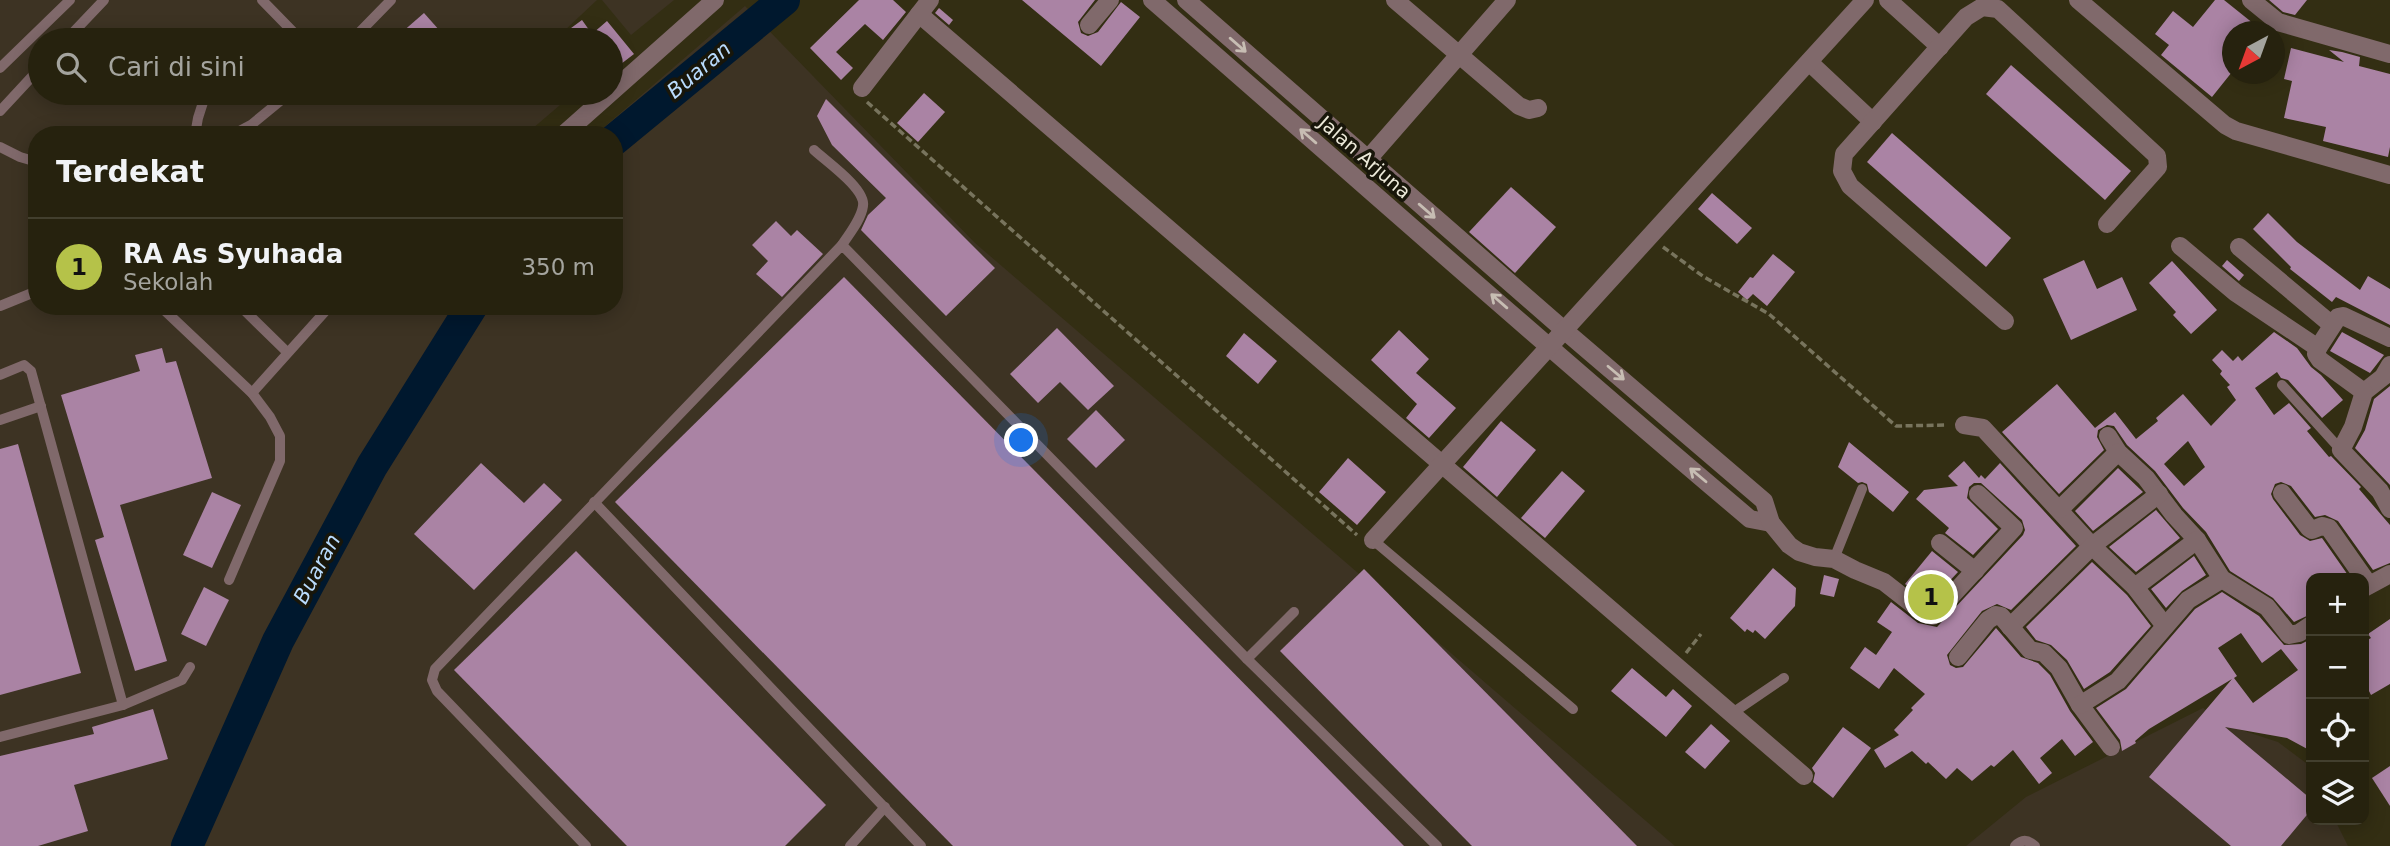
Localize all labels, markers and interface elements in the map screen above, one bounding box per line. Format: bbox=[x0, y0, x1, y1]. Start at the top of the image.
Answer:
north arrow bbox=[2222, 21, 2285, 84]
search box bbox=[28, 28, 623, 105]
water label: Buaran bbox=[662, 37, 736, 103]
one-way arrow bbox=[1228, 37, 1246, 53]
icon: search bbox=[52, 48, 90, 86]
text: Cari di sini bbox=[108, 52, 245, 82]
street label: Jalan Arjuna bbox=[1314, 111, 1415, 203]
one-way arrow bbox=[1300, 128, 1318, 144]
text: Terdekat bbox=[56, 154, 204, 189]
one-way arrow bbox=[1418, 203, 1436, 219]
text: RA As Syuhada bbox=[123, 239, 343, 269]
text: 1 bbox=[71, 254, 87, 280]
text: 350 m bbox=[521, 254, 595, 280]
text: Sekolah bbox=[123, 269, 213, 295]
one-way arrow bbox=[1490, 293, 1508, 309]
one-way arrow bbox=[1606, 366, 1624, 381]
your location bbox=[1004, 423, 1038, 457]
one-way arrow bbox=[1689, 467, 1707, 483]
water label: Buaran bbox=[289, 530, 345, 608]
pin: 1 bbox=[1908, 571, 1954, 623]
map controls bbox=[2306, 573, 2369, 825]
button: + bbox=[2306, 573, 2369, 636]
button: − bbox=[2306, 636, 2369, 699]
button: locate bbox=[2306, 699, 2369, 762]
button: layers bbox=[2306, 762, 2369, 825]

